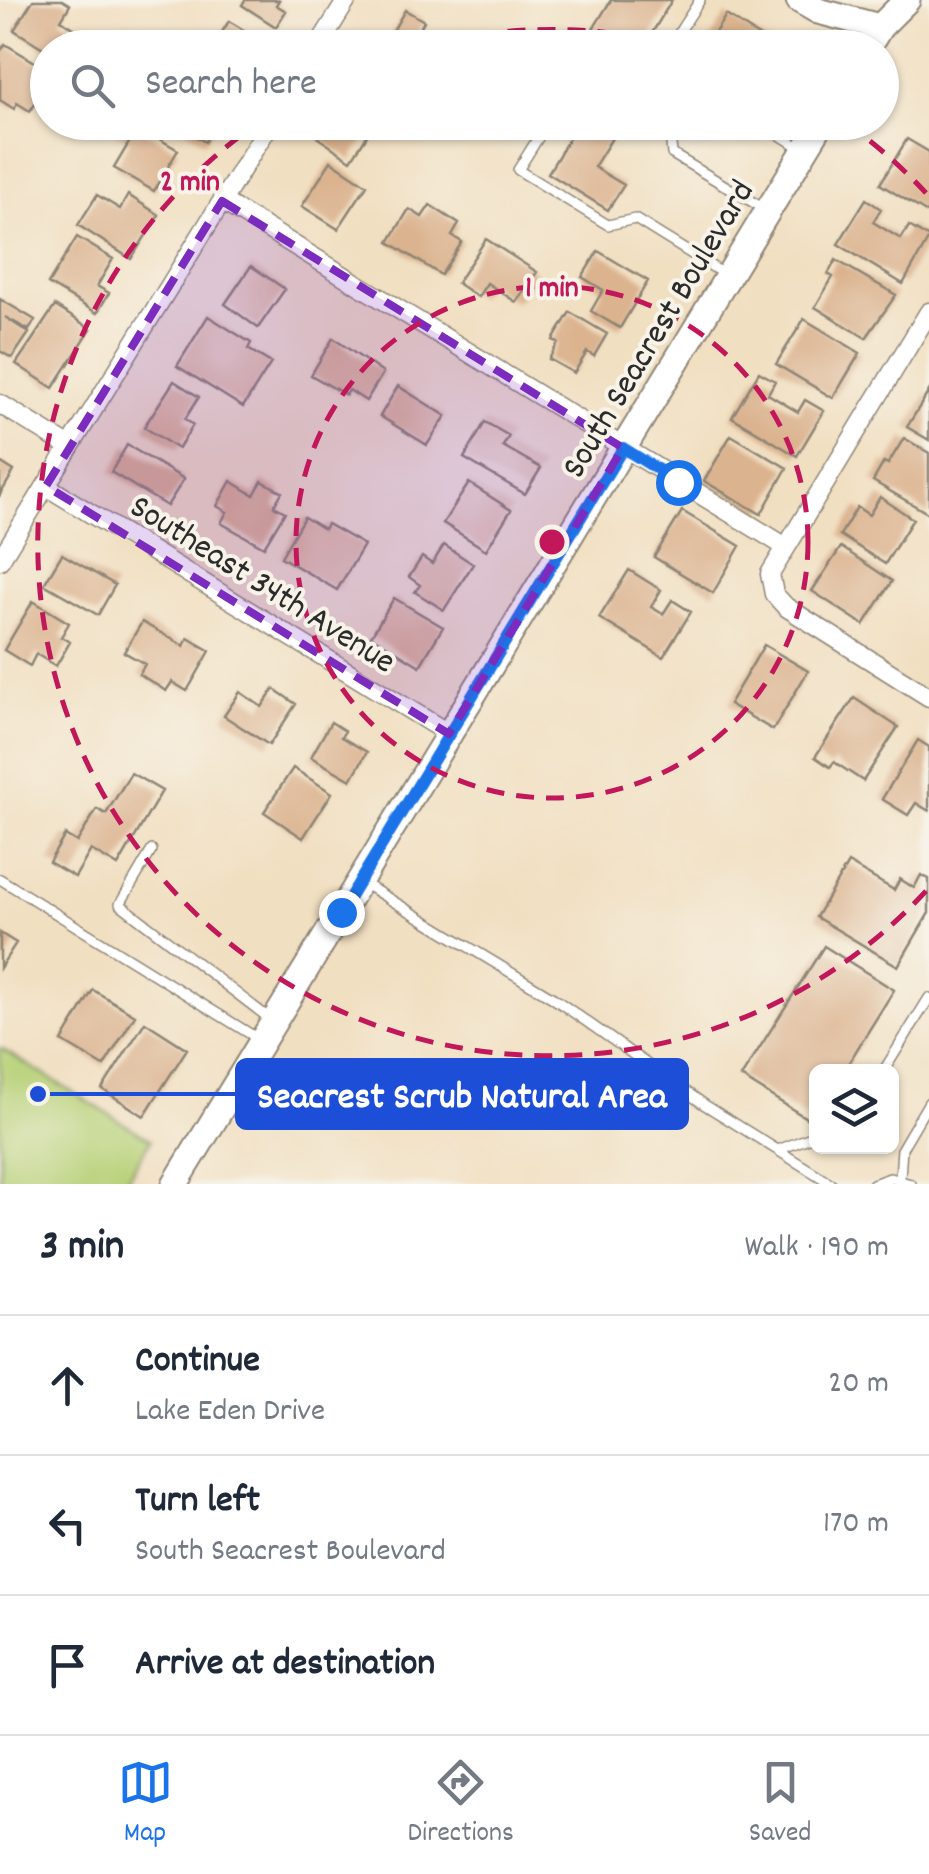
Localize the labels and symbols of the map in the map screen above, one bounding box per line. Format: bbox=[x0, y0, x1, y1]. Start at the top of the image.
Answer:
text: 2 min bbox=[160, 163, 220, 206]
street label: South Seacrest Boulevard bbox=[551, 172, 769, 489]
text: 1 min bbox=[525, 269, 579, 312]
route start bbox=[656, 460, 702, 506]
street label: Southeast 34th Avenue bbox=[119, 484, 404, 688]
centre of rings bbox=[534, 524, 570, 560]
route end bbox=[319, 890, 365, 936]
callout: Seacrest Scrub Natural Area bbox=[237, 1060, 687, 1128]
text: Seacrest Scrub Natural Area bbox=[257, 1072, 668, 1127]

